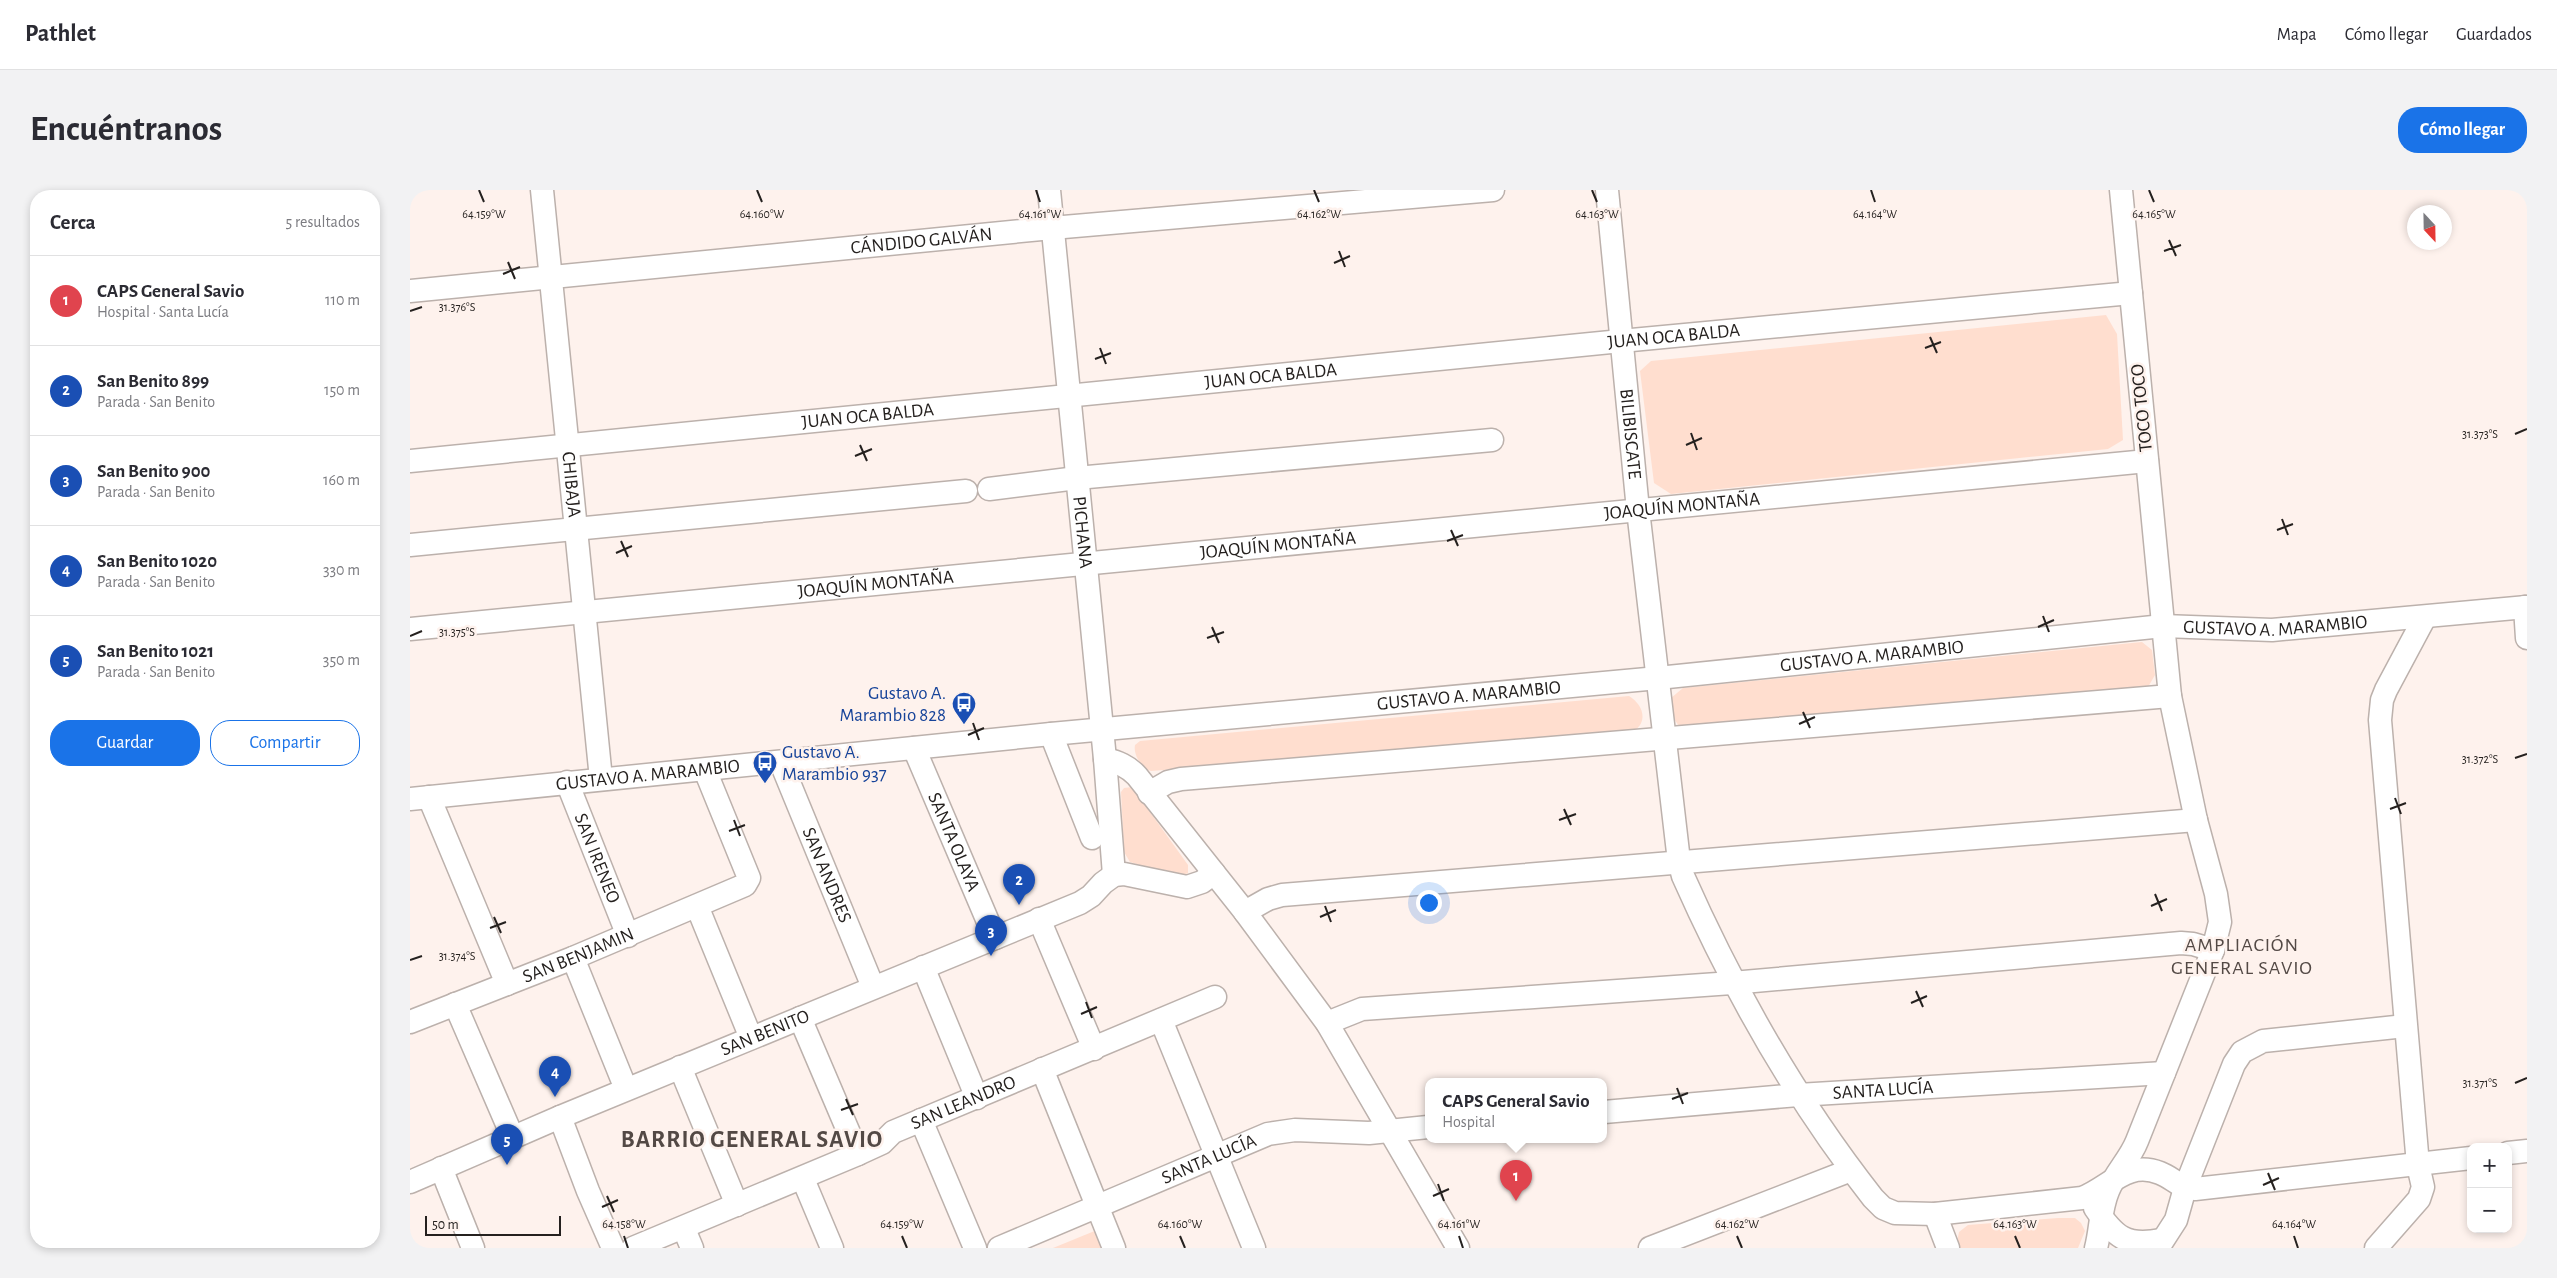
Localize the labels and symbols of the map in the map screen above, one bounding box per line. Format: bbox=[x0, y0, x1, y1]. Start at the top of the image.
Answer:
north arrow bbox=[2407, 205, 2452, 250]
text: 64.159°W bbox=[462, 208, 506, 220]
text: 64.160°W bbox=[740, 208, 785, 220]
text: 64.161°W bbox=[1019, 208, 1062, 220]
text: 64.162°W bbox=[1297, 208, 1341, 220]
text: 64.163°W bbox=[1575, 208, 1619, 220]
text: 64.164°W bbox=[1853, 208, 1897, 220]
text: 64.165°W bbox=[2132, 208, 2176, 220]
street label: CÁNDIDO GALVÁN bbox=[850, 224, 993, 257]
text: 31.376°S bbox=[439, 301, 476, 313]
street label: JUAN OCA BALDA bbox=[1607, 320, 1741, 352]
street label: JUAN OCA BALDA bbox=[1204, 360, 1338, 392]
street label: TOCO TOCO bbox=[2128, 363, 2156, 453]
street label: BILIBISCATE bbox=[1617, 388, 1644, 480]
street label: JUAN OCA BALDA bbox=[801, 400, 935, 432]
text: 31.373°S bbox=[2462, 428, 2498, 440]
street label: CHIBAJA bbox=[559, 451, 584, 518]
street label: JOAQUÍN MONTAÑA bbox=[1603, 488, 1761, 523]
street label: PICHANA bbox=[1070, 495, 1096, 569]
street label: JOAQUÍN MONTAÑA bbox=[1199, 527, 1357, 562]
street label: JOAQUÍN MONTAÑA bbox=[797, 566, 955, 601]
street label: GUSTAVO A. MARAMBIO bbox=[2183, 612, 2368, 640]
text: 31.375°S bbox=[439, 626, 475, 638]
street label: GUSTAVO A. MARAMBIO bbox=[1779, 637, 1965, 675]
street label: GUSTAVO A. MARAMBIO bbox=[1376, 678, 1562, 713]
place label: Gustavo A. Marambio 828 bbox=[839, 684, 946, 725]
bus stop icon: Gustavo A. Marambio 828 bbox=[951, 691, 977, 725]
place label: Gustavo A. Marambio 937 bbox=[782, 743, 887, 784]
bus stop icon: Gustavo A. Marambio 937 bbox=[752, 750, 778, 784]
text: 31.372°S bbox=[2462, 753, 2499, 765]
street label: GUSTAVO A. MARAMBIO bbox=[555, 756, 741, 794]
street label: SANTA OLAYA bbox=[925, 790, 983, 894]
street label: SAN IRENEO bbox=[571, 811, 623, 906]
street label: SAN ANDRES bbox=[799, 825, 855, 925]
pin: 2 bbox=[1003, 864, 1035, 905]
your location bbox=[1416, 890, 1442, 916]
pin: 3 bbox=[975, 915, 1007, 956]
street label: SAN BENJAMIN bbox=[520, 924, 637, 986]
district label: AMPLIACIÓN GENERAL SAVIO bbox=[2171, 934, 2313, 978]
text: 31.374°S bbox=[439, 950, 476, 962]
street label: SAN BENITO bbox=[718, 1006, 812, 1059]
pin: 4 bbox=[539, 1056, 571, 1097]
street label: SAN LEANDRO bbox=[908, 1072, 1019, 1133]
street label: SANTA LUCÍA bbox=[1832, 1076, 1934, 1102]
text: 31.371°S bbox=[2462, 1077, 2498, 1089]
pin: 5 bbox=[491, 1124, 523, 1165]
district label: BARRIO GENERAL SAVIO bbox=[621, 1128, 883, 1152]
street label: SANTA LUCÍA bbox=[1159, 1131, 1259, 1187]
pin: 1 bbox=[1500, 1160, 1532, 1201]
scale bar bbox=[425, 1213, 561, 1236]
text: 64.158°W bbox=[602, 1218, 646, 1230]
text: 64.159°W bbox=[880, 1218, 924, 1230]
text: 64.160°W bbox=[1158, 1218, 1203, 1230]
text: 64.161°W bbox=[1438, 1218, 1481, 1230]
text: 64.162°W bbox=[1715, 1218, 1759, 1230]
text: 64.163°W bbox=[1993, 1218, 2037, 1230]
text: 64.164°W bbox=[2272, 1218, 2316, 1230]

